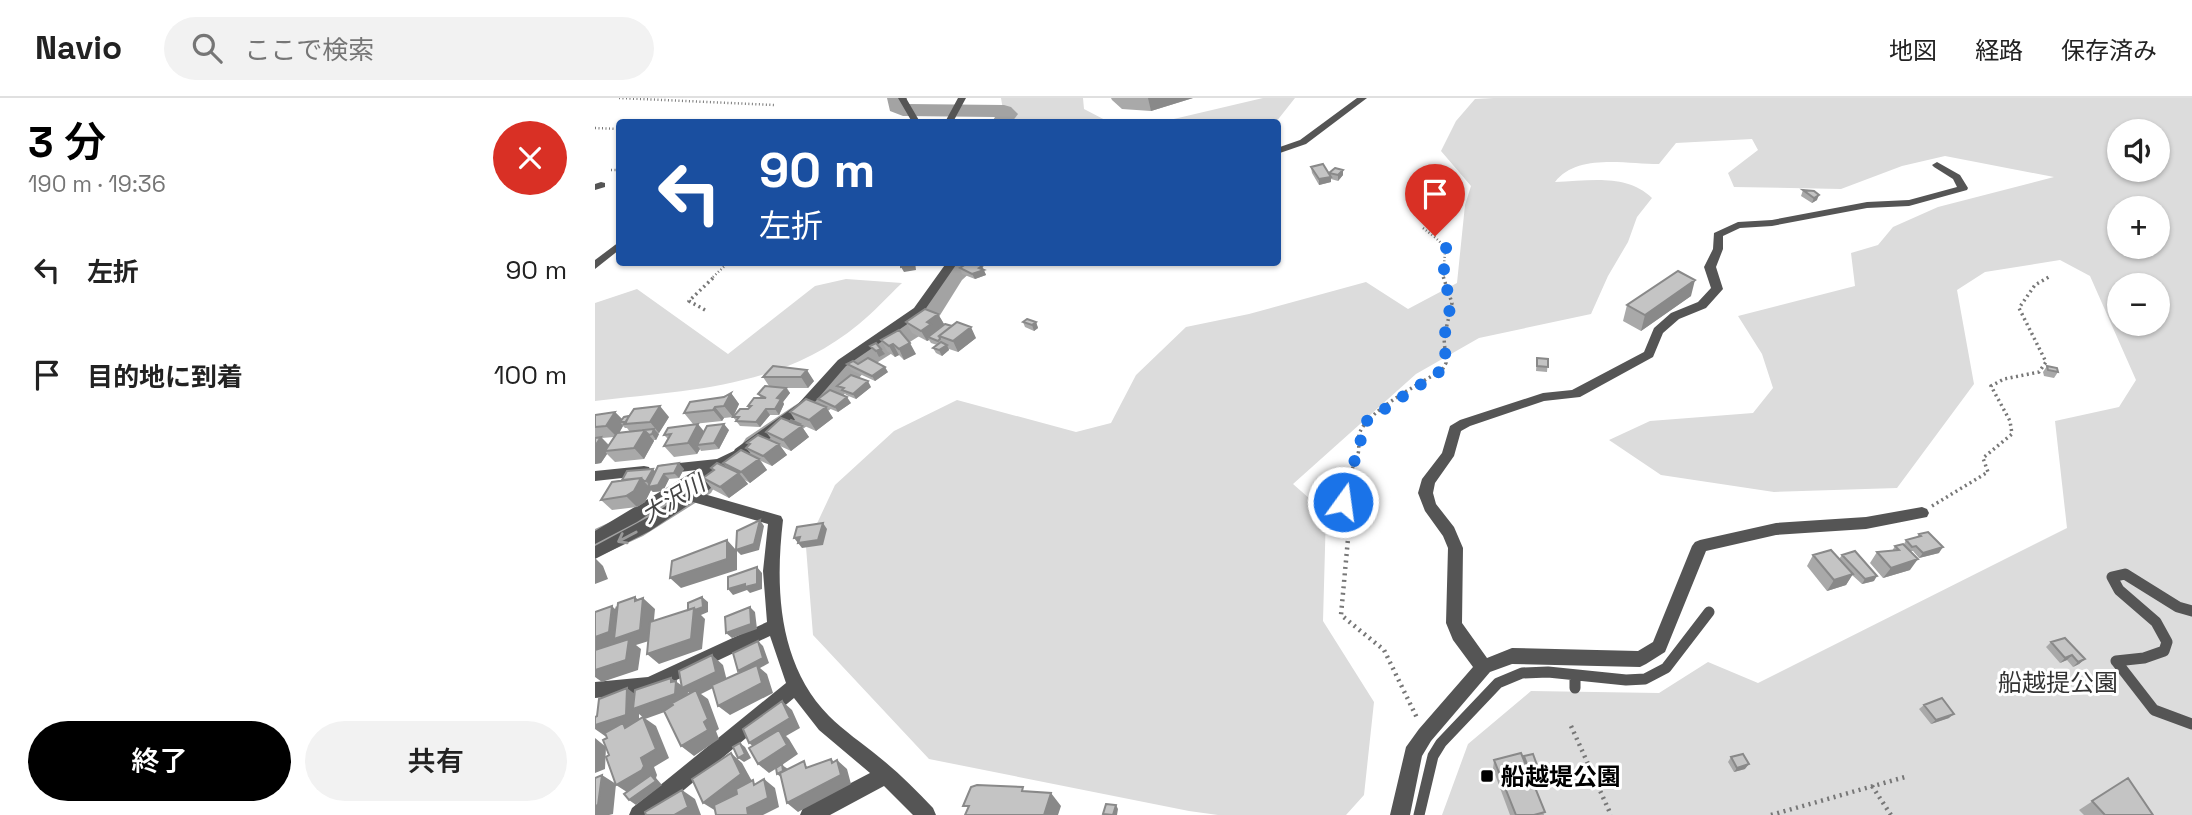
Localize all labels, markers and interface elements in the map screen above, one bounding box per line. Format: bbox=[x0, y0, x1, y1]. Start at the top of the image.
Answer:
search box bbox=[164, 17, 654, 80]
text: Navio bbox=[35, 27, 122, 69]
icon: search bbox=[188, 29, 226, 67]
text: ここで検索 bbox=[244, 33, 374, 67]
text: 地図 bbox=[1889, 35, 1937, 66]
text: 経路 bbox=[1975, 35, 2023, 66]
text: 保存済み bbox=[2061, 35, 2157, 66]
text: 3 分 bbox=[28, 116, 106, 169]
map controls bbox=[2107, 119, 2170, 336]
button: sound bbox=[2107, 119, 2170, 182]
button: close bbox=[493, 121, 567, 195]
text: 90 m bbox=[759, 139, 875, 201]
icon: left bbox=[644, 147, 735, 238]
pin bbox=[1405, 164, 1465, 236]
text: 190 m · 19:36 bbox=[28, 169, 166, 199]
icon: arrive bbox=[1416, 175, 1454, 213]
button: + bbox=[2107, 196, 2170, 259]
text: 左折 bbox=[759, 206, 823, 246]
icon: left bbox=[28, 251, 66, 289]
text: 90 m bbox=[505, 253, 567, 287]
text: 左折 bbox=[87, 255, 139, 289]
button: − bbox=[2107, 273, 2170, 336]
icon: arrive bbox=[28, 356, 66, 394]
text: 100 m bbox=[494, 358, 567, 392]
text: 目的地に到着 bbox=[87, 360, 243, 394]
position arrow bbox=[1306, 465, 1380, 539]
water label: 大沢川 bbox=[636, 467, 713, 530]
one-way arrow bbox=[617, 530, 638, 544]
park label: 船越提公園 bbox=[1998, 667, 2118, 698]
button: 終了 bbox=[28, 721, 291, 801]
button: 共有 bbox=[305, 721, 567, 801]
place label: 船越堤公園 bbox=[1501, 761, 1621, 792]
marker: 船越堤公園 bbox=[1479, 768, 1495, 784]

